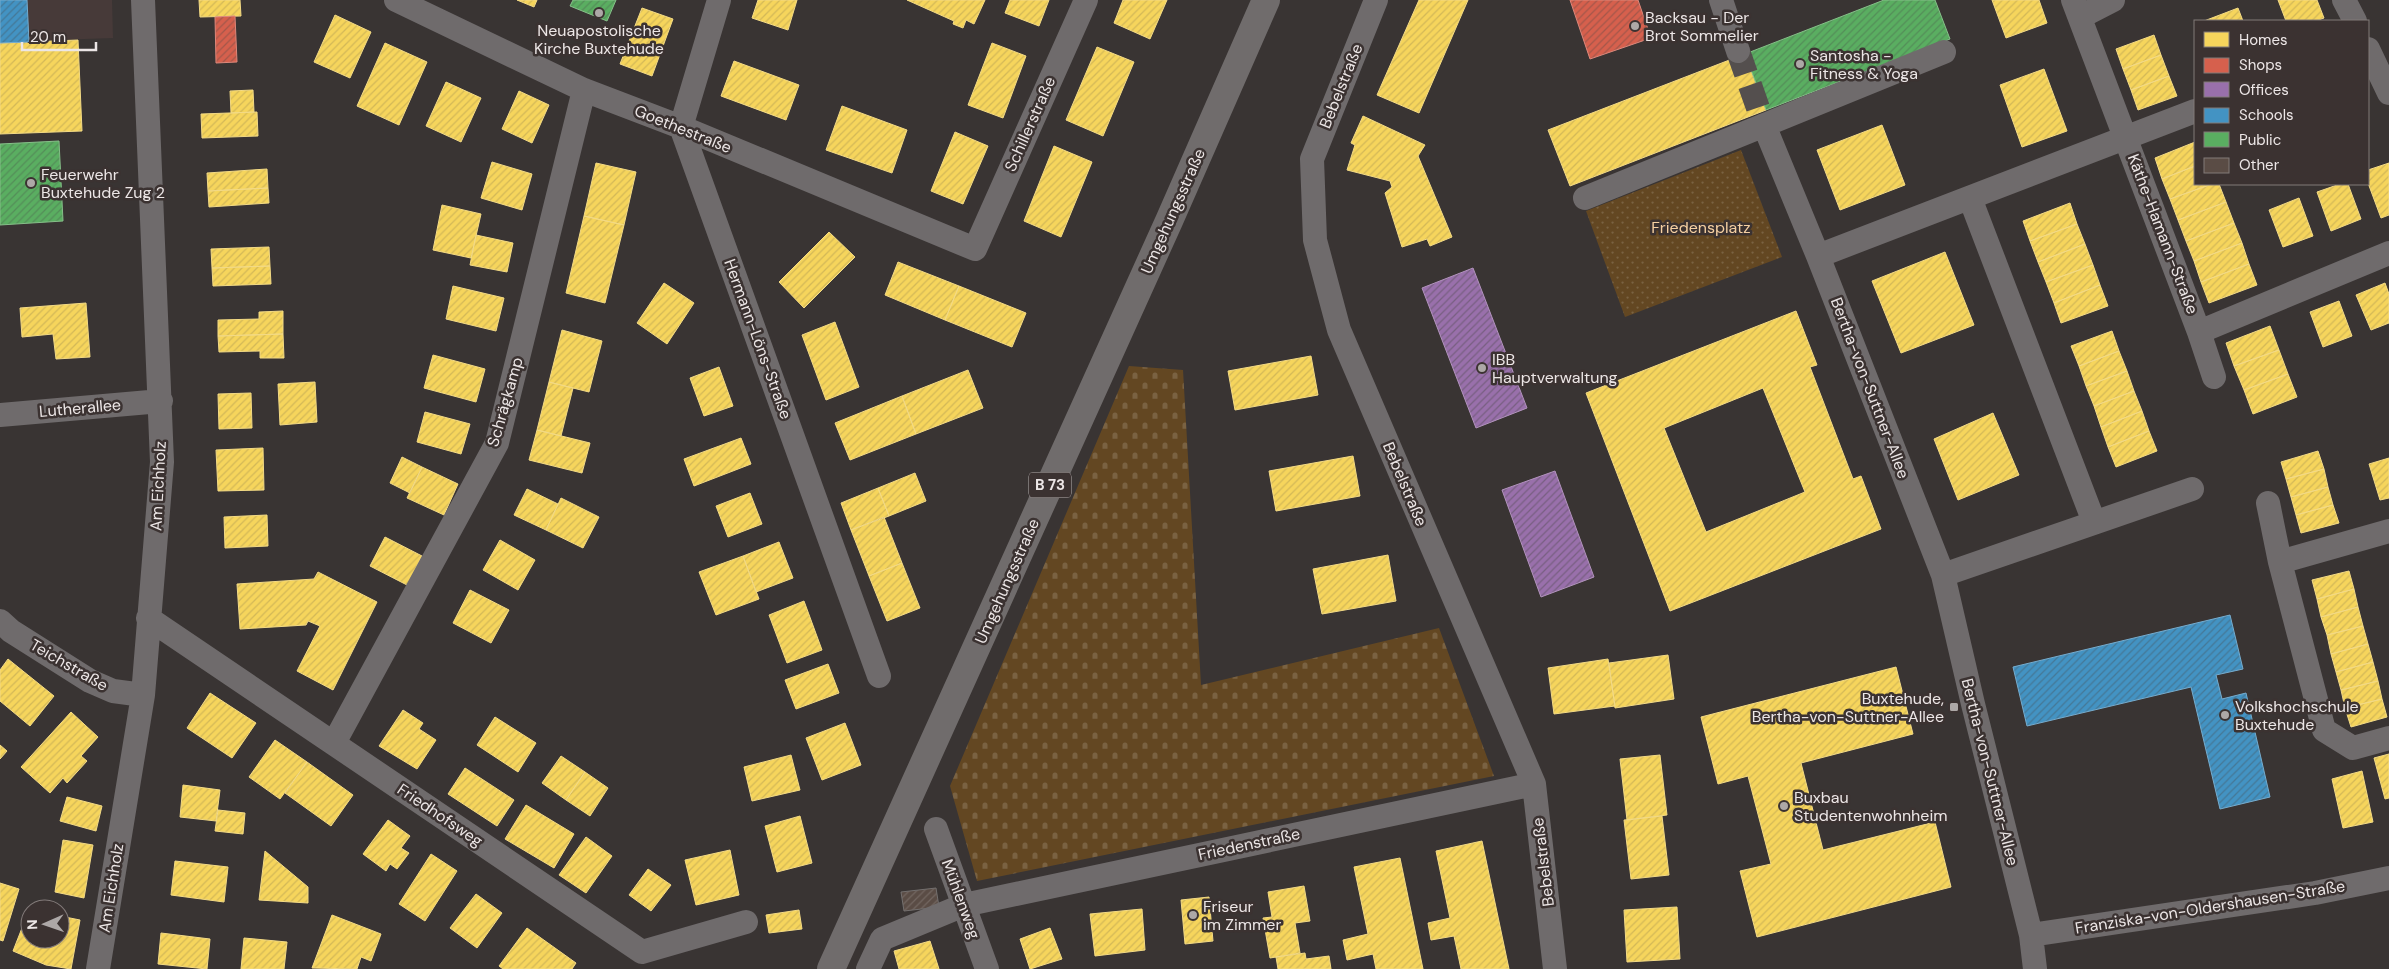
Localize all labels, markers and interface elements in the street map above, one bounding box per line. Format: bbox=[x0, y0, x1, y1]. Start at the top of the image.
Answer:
marker: Neuapostolische Kirche Buxtehude bbox=[593, 7, 605, 19]
place label: Backsau - Der Brot Sommelier bbox=[1645, 7, 1759, 46]
scale bar bbox=[22, 20, 96, 52]
place label: Neuapostolische Kirche Buxtehude bbox=[534, 20, 664, 59]
marker: Backsau - Der Brot Sommelier bbox=[1629, 20, 1641, 32]
legend bbox=[2194, 20, 2369, 185]
text: 20 m bbox=[30, 27, 66, 47]
text: Homes bbox=[2239, 30, 2288, 50]
street label: Bebelstraße bbox=[1315, 41, 1367, 131]
place label: Santosha - Fitness & Yoga bbox=[1810, 45, 1918, 84]
text: Shops bbox=[2239, 55, 2282, 75]
marker: Santosha - Fitness & Yoga bbox=[1794, 58, 1806, 70]
street label: Schillerstraße bbox=[1000, 73, 1060, 175]
text: Offices bbox=[2239, 80, 2289, 100]
street label: Goethestraße bbox=[631, 100, 735, 158]
text: Schools bbox=[2239, 105, 2294, 125]
text: Public bbox=[2239, 130, 2281, 150]
street label: Umgehungsstraße bbox=[1136, 145, 1210, 277]
street label: Käthe-Hamann-Straße bbox=[2123, 151, 2203, 317]
text: Other bbox=[2239, 155, 2280, 175]
place label: Feuerwehr Buxtehude Zug 2 bbox=[41, 164, 165, 203]
marker: Feuerwehr Buxtehude Zug 2 bbox=[25, 177, 37, 189]
park label: Friedensplatz bbox=[1651, 217, 1751, 238]
street label: Hermann-Löns-Straße bbox=[719, 256, 797, 422]
street label: Bertha-von-Suttner-Allee bbox=[1826, 295, 1914, 481]
place label: IBB Hauptverwaltung bbox=[1492, 349, 1618, 388]
street label: Schrägkamp bbox=[482, 355, 528, 449]
marker: IBB Hauptverwaltung bbox=[1476, 362, 1488, 374]
street label: Lutherallee bbox=[38, 394, 122, 422]
street label: Bebelstraße bbox=[1378, 439, 1432, 529]
street label: Am Eichholz bbox=[145, 441, 171, 531]
road number: B 73 bbox=[1029, 472, 1071, 498]
street label: Umgehungsstraße bbox=[970, 515, 1044, 647]
street label: Teichstraße bbox=[26, 634, 112, 696]
street label: Bertha-von-Suttner-Allee bbox=[1957, 676, 2023, 868]
place label: Buxtehude, Bertha-von-Suttner-Allee bbox=[1752, 688, 1944, 727]
place label: Volkshochschule Buxtehude bbox=[2235, 696, 2359, 735]
marker: Buxtehude, Bertha-von-Suttner-Allee bbox=[1948, 701, 1960, 713]
marker: Volkshochschule Buxtehude bbox=[2219, 709, 2231, 721]
street label: Friedhofsweg bbox=[393, 779, 487, 851]
place label: Buxbau Studentenwohnheim bbox=[1794, 787, 1948, 826]
marker: Buxbau Studentenwohnheim bbox=[1778, 800, 1790, 812]
street label: Bebelstraße bbox=[1527, 816, 1559, 908]
street label: Friedenstraße bbox=[1196, 823, 1302, 865]
street label: Am Eichholz bbox=[94, 842, 128, 934]
street label: Mühlenweg bbox=[937, 856, 985, 942]
street label: Franziska-von-Oldershausen-Straße bbox=[2074, 875, 2346, 939]
place label: Friseur im Zimmer bbox=[1203, 896, 1281, 935]
north arrow bbox=[20, 899, 70, 949]
marker: Friseur im Zimmer bbox=[1187, 909, 1199, 921]
text: N bbox=[23, 919, 41, 930]

